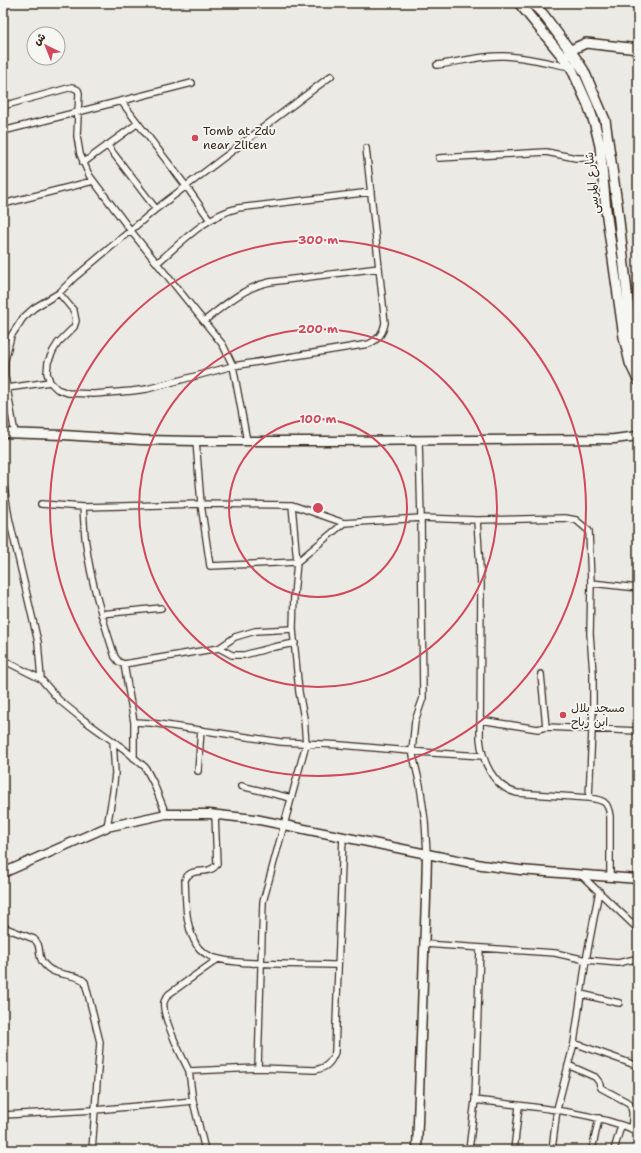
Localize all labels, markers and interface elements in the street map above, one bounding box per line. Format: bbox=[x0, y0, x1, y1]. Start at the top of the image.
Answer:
north arrow bbox=[26, 26, 66, 66]
text: ش bbox=[30, 29, 49, 49]
place label: Tomb at Zdu near Zliten bbox=[203, 123, 276, 153]
marker: Tomb at Zdu near Zliten bbox=[190, 133, 200, 143]
street label: شارع المرسى bbox=[581, 151, 604, 215]
text: 300 m bbox=[298, 232, 338, 248]
text: 200 m bbox=[298, 321, 338, 337]
text: 100 m bbox=[300, 411, 337, 427]
centre of rings bbox=[311, 501, 325, 515]
place label: مسجد بلال ابن رباح bbox=[571, 700, 625, 730]
marker: مسجد بلال ابن رباح bbox=[558, 710, 568, 720]

